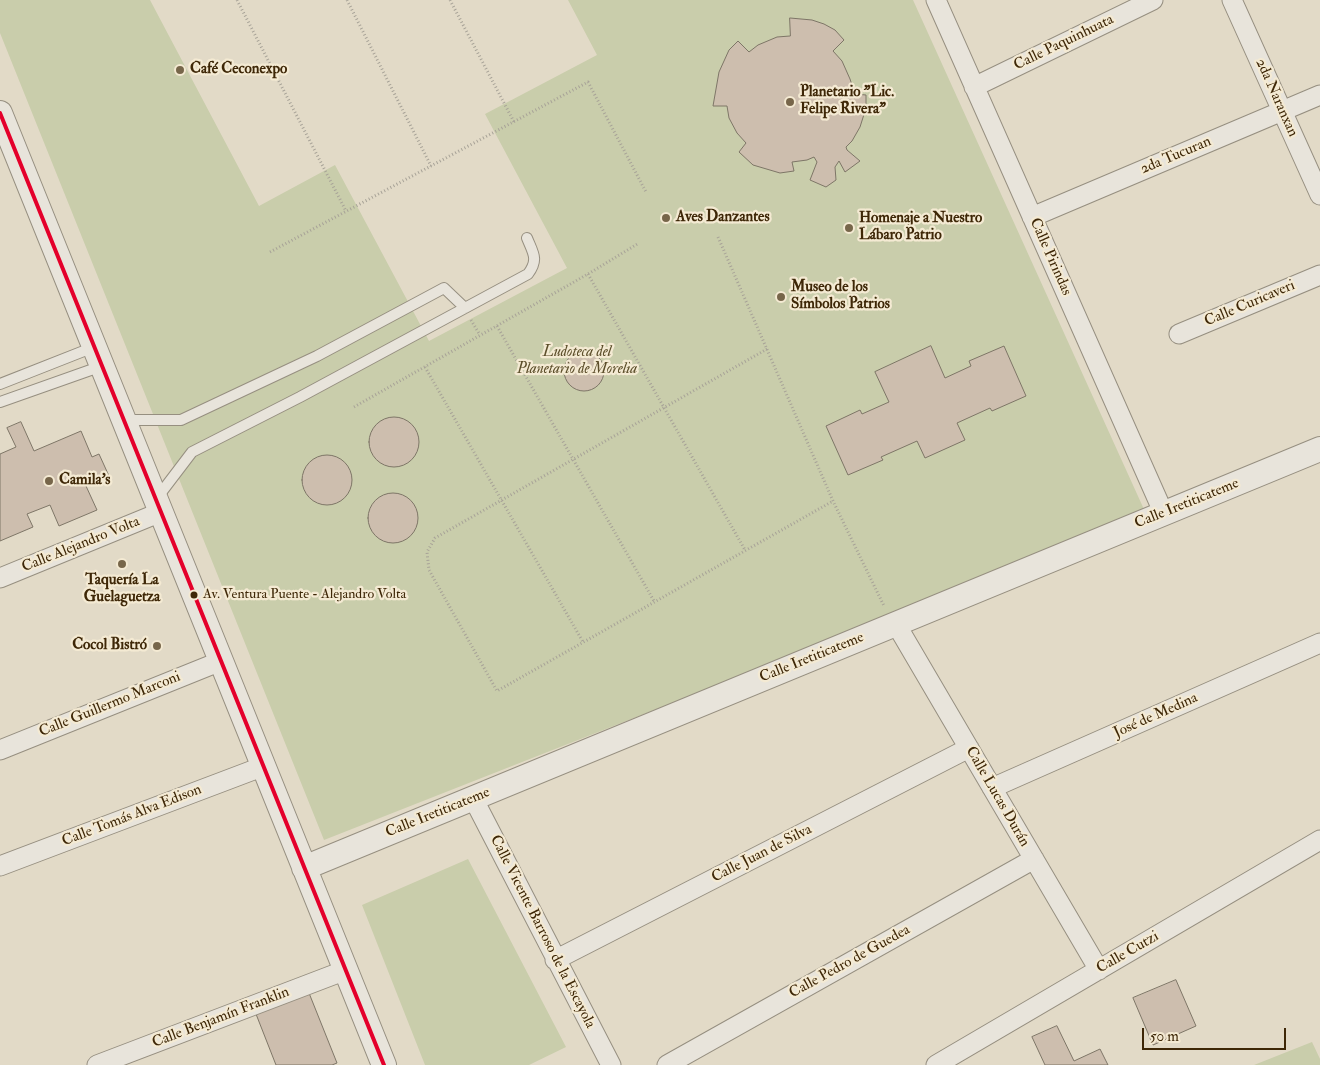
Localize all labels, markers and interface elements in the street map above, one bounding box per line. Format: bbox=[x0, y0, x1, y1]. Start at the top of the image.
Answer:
street label: Calle Paquinhuata bbox=[1011, 11, 1117, 75]
street label: 2da Naranxan bbox=[1251, 56, 1301, 140]
place label: Café Ceconexpo bbox=[190, 61, 287, 79]
marker: Café Ceconexpo bbox=[174, 64, 186, 76]
place label: Planetario "Lic. Felipe Rivera" bbox=[800, 84, 894, 119]
marker: Planetario "Lic. Felipe Rivera" bbox=[784, 96, 796, 108]
street label: 2da Tucuran bbox=[1138, 133, 1214, 179]
place label: Aves Danzantes bbox=[676, 209, 770, 227]
place label: Homenaje a Nuestro Lábaro Patrio bbox=[859, 210, 982, 245]
marker: Aves Danzantes bbox=[660, 212, 672, 224]
street label: Calle Pirindas bbox=[1025, 216, 1075, 298]
marker: Homenaje a Nuestro Lábaro Patrio bbox=[843, 222, 855, 234]
street label: Calle Curicaveri bbox=[1202, 277, 1298, 331]
place label: Museo de los Símbolos Patrios bbox=[791, 279, 890, 314]
marker: Museo de los Símbolos Patrios bbox=[775, 291, 787, 303]
park label: Ludoteca del Planetario de Morelia bbox=[517, 344, 637, 379]
place label: Camila's bbox=[59, 472, 110, 490]
marker: Camila's bbox=[43, 475, 55, 487]
street label: Calle Iretiticateme bbox=[1132, 475, 1242, 533]
street label: Calle Alejandro Volta bbox=[19, 513, 143, 577]
marker: Taquería La Guelaguetza bbox=[116, 558, 128, 570]
place label: Taquería La Guelaguetza bbox=[84, 572, 160, 607]
place label: Av. Ventura Puente - Alejandro Volta bbox=[203, 587, 406, 603]
marker: Av. Ventura Puente - Alejandro Volta bbox=[189, 590, 199, 600]
street label: Calle Iretiticateme bbox=[757, 629, 867, 687]
place label: Cocol Bistró bbox=[72, 637, 147, 655]
marker: Cocol Bistró bbox=[151, 640, 163, 652]
street label: Calle Guillermo Marconi bbox=[37, 668, 183, 742]
street label: José de Medina bbox=[1111, 689, 1201, 743]
street label: Calle Lucas Durán bbox=[961, 744, 1033, 850]
street label: Calle Tomás Alva Edison bbox=[60, 781, 204, 851]
street label: Calle Iretiticateme bbox=[383, 784, 493, 842]
street label: Calle Juan de Silva bbox=[709, 821, 815, 887]
street label: Calle Vicente Barroso de la Escayola bbox=[485, 832, 599, 1032]
street label: Calle Pedro de Guedea bbox=[786, 921, 914, 1003]
street label: Calle Cutzi bbox=[1094, 928, 1162, 978]
street label: Calle Benjamín Franklin bbox=[150, 984, 292, 1052]
scale bar bbox=[1145, 1018, 1289, 1050]
text: 50 m bbox=[1150, 1027, 1179, 1046]

